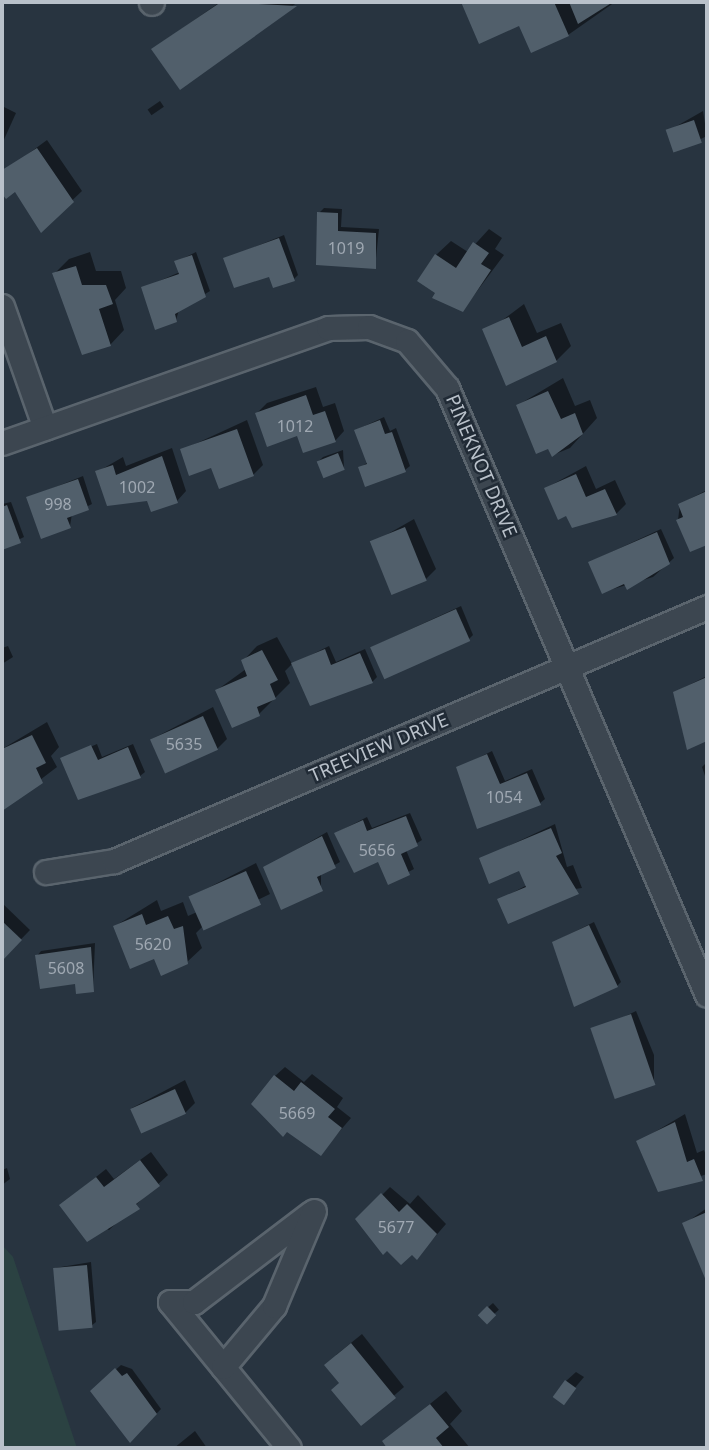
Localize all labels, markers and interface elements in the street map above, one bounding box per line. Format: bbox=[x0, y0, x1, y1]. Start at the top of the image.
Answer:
house number: 1019 bbox=[328, 238, 364, 258]
street label: PINEKNOT DRIVE bbox=[441, 391, 521, 541]
house number: 1012 bbox=[277, 416, 313, 436]
house number: 1002 bbox=[119, 477, 155, 497]
house number: 998 bbox=[44, 494, 72, 514]
street label: TREEVIEW DRIVE bbox=[306, 708, 452, 788]
house number: 5635 bbox=[166, 734, 202, 754]
house number: 1054 bbox=[486, 787, 522, 807]
house number: 5656 bbox=[359, 840, 395, 860]
house number: 5620 bbox=[135, 934, 171, 954]
house number: 5608 bbox=[48, 958, 84, 978]
house number: 5669 bbox=[279, 1103, 315, 1123]
house number: 5677 bbox=[378, 1217, 414, 1237]

